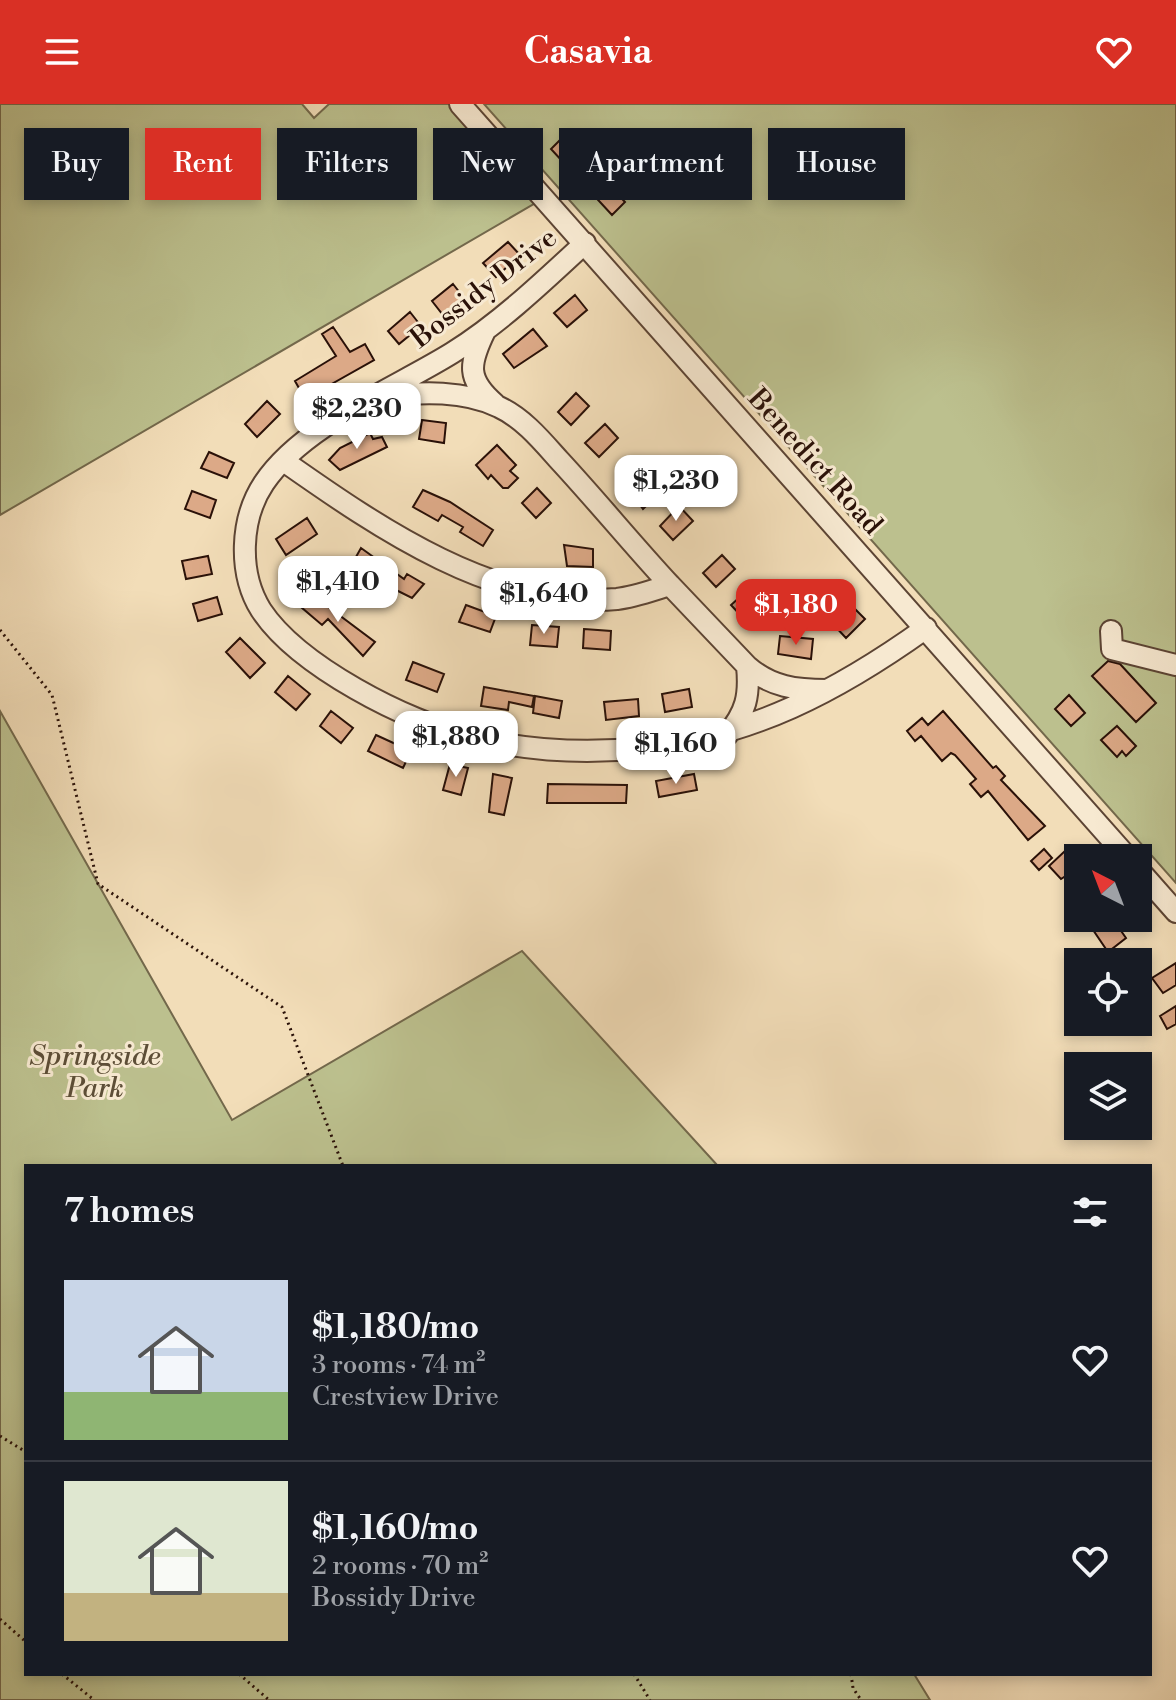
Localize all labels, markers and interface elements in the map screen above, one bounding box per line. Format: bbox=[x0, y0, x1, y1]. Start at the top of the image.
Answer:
icon: menu bbox=[40, 30, 84, 74]
text: Casavia bbox=[524, 30, 652, 75]
icon: heart bbox=[1092, 30, 1136, 74]
chip: Buy bbox=[24, 128, 129, 200]
chip: Rent bbox=[145, 128, 261, 200]
chip: Filters bbox=[277, 128, 417, 200]
chip: New bbox=[433, 128, 543, 200]
chip: Apartment bbox=[559, 128, 752, 200]
chip: House bbox=[768, 128, 905, 200]
street label: Bossidy Drive bbox=[403, 220, 564, 357]
street label: Benedict Road bbox=[739, 381, 890, 542]
pin: $2,230 bbox=[292, 383, 422, 451]
text: $2,230 bbox=[312, 393, 402, 425]
pin: $1,230 bbox=[611, 455, 741, 523]
text: $1,230 bbox=[632, 465, 720, 497]
pin: $1,410 bbox=[273, 556, 403, 624]
text: $1,410 bbox=[296, 566, 380, 598]
pin: $1,640 bbox=[479, 568, 609, 636]
text: $1,640 bbox=[499, 578, 589, 610]
pin: $1,180 bbox=[731, 579, 861, 647]
text: $1,180 bbox=[754, 589, 838, 621]
pin: $1,880 bbox=[391, 711, 521, 779]
pin: $1,160 bbox=[611, 718, 741, 786]
text: $1,880 bbox=[412, 721, 500, 753]
text: $1,160 bbox=[634, 728, 718, 760]
north arrow bbox=[1064, 844, 1152, 932]
map controls bbox=[1064, 844, 1152, 1140]
button: locate bbox=[1064, 948, 1152, 1036]
park label: Springside Park bbox=[29, 1039, 161, 1106]
button: layers bbox=[1064, 1052, 1152, 1140]
icon: filters bbox=[1068, 1190, 1112, 1234]
text: 7 homes bbox=[64, 1191, 194, 1233]
text: $1,180/mo bbox=[312, 1307, 479, 1349]
icon: home bbox=[128, 1312, 224, 1408]
icon: heart bbox=[1068, 1338, 1112, 1382]
text: 3 rooms · 74 m² bbox=[312, 1349, 485, 1381]
text: Crestview Drive bbox=[312, 1381, 499, 1413]
text: $1,160/mo bbox=[312, 1508, 478, 1550]
icon: home bbox=[128, 1513, 224, 1609]
icon: heart bbox=[1068, 1539, 1112, 1583]
text: 2 rooms · 70 m² bbox=[312, 1550, 488, 1582]
text: Bossidy Drive bbox=[312, 1582, 476, 1614]

